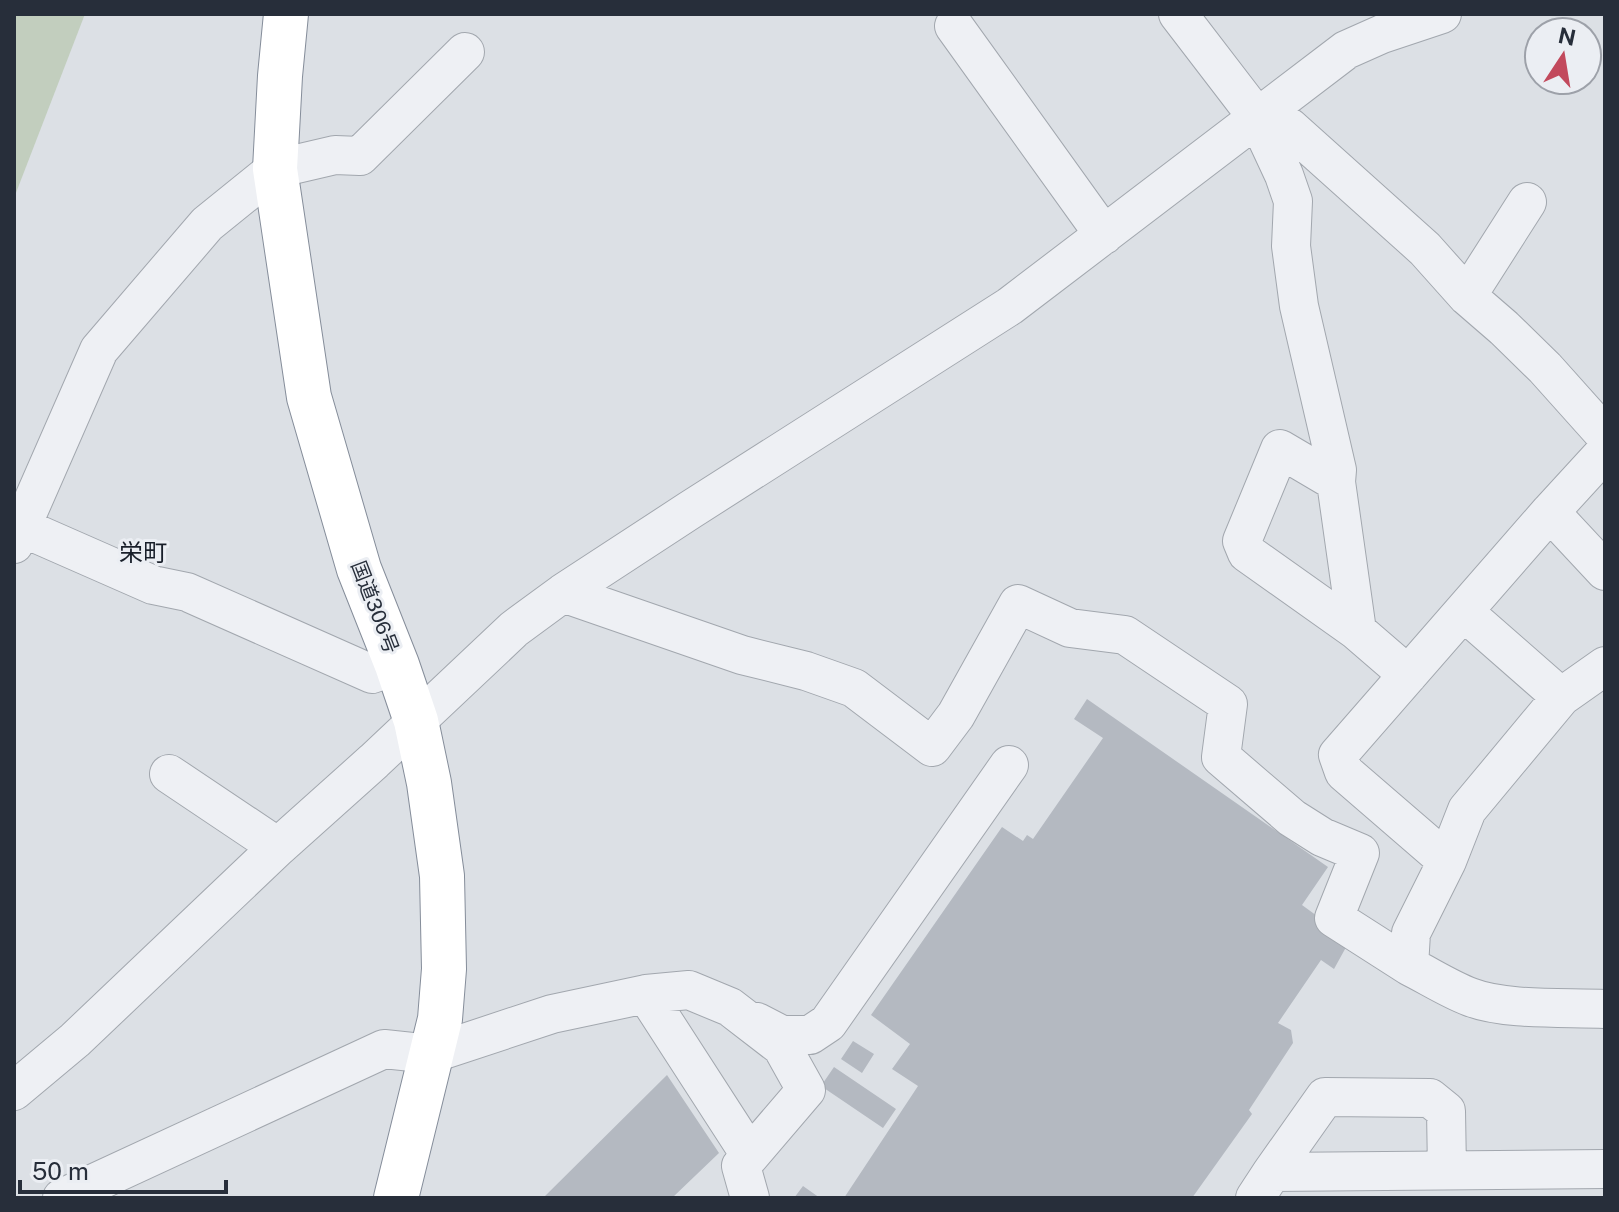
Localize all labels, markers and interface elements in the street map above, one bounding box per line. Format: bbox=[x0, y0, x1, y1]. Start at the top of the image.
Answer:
north arrow bbox=[1523, 16, 1603, 96]
text: N bbox=[1556, 22, 1578, 51]
district label: 栄町 bbox=[119, 538, 167, 566]
street label: 国道306号 bbox=[346, 557, 404, 657]
scale bar bbox=[20, 1144, 226, 1194]
text: 50 m bbox=[32, 1157, 89, 1185]

